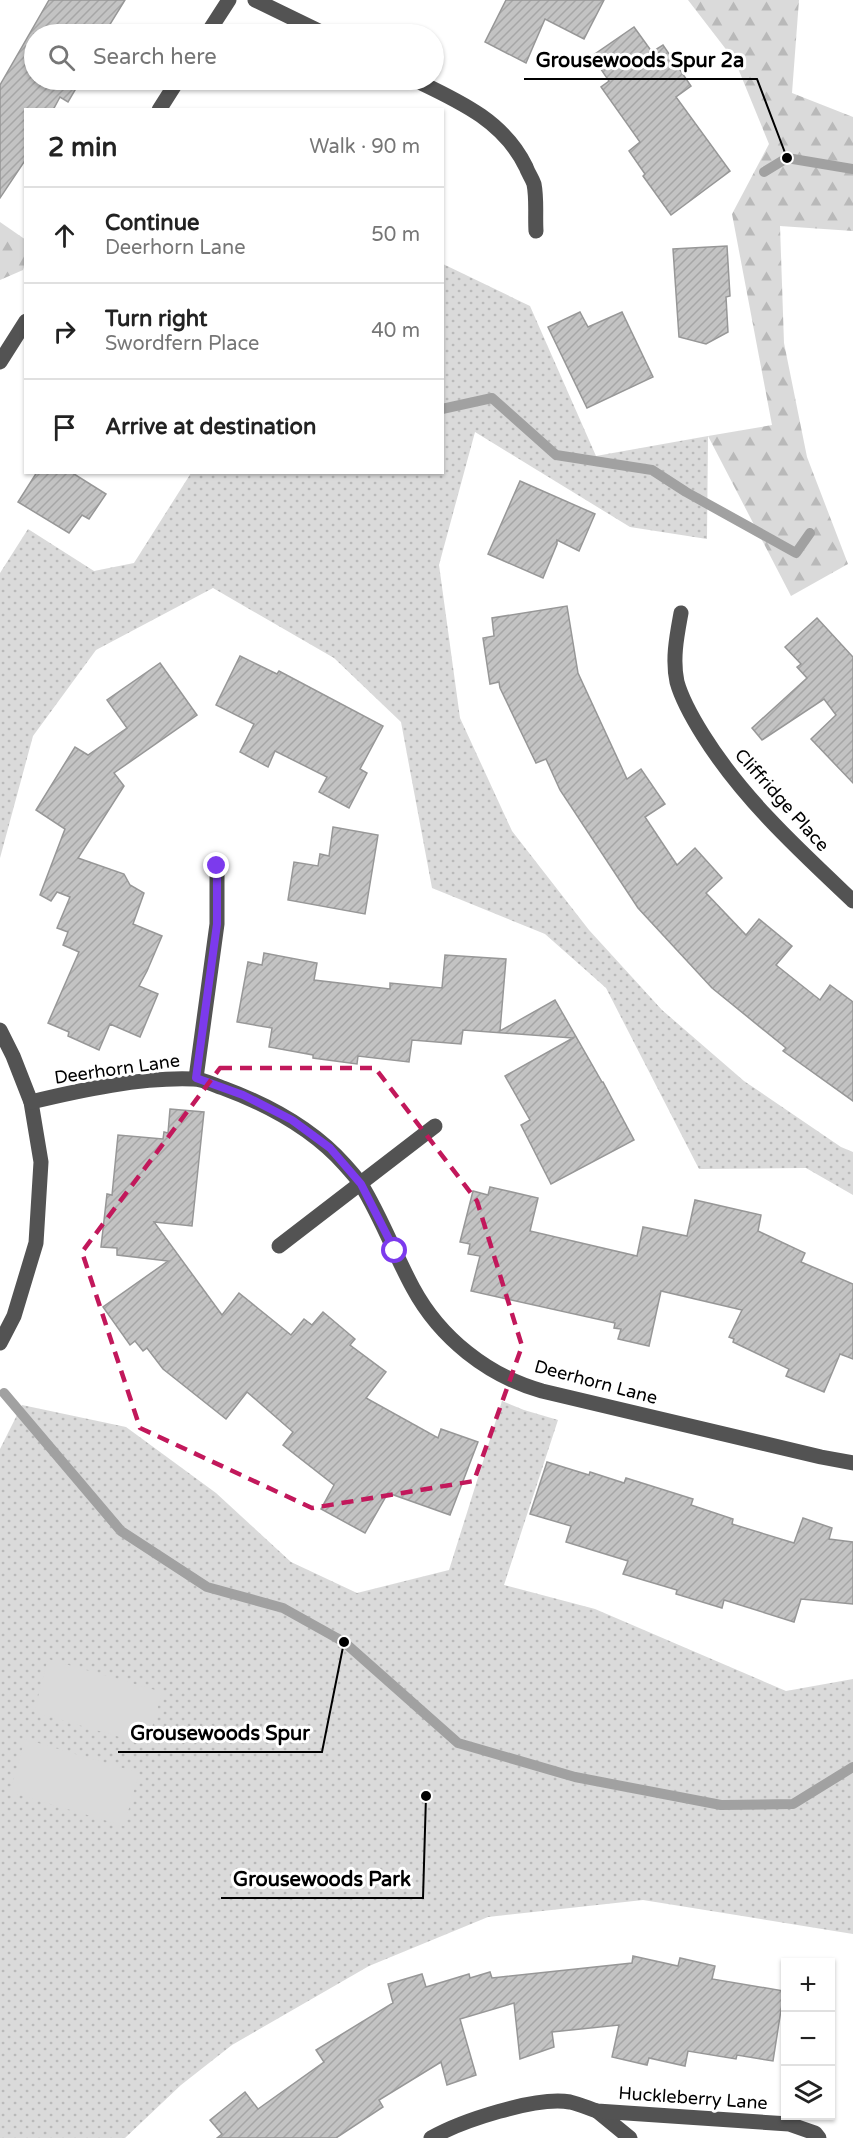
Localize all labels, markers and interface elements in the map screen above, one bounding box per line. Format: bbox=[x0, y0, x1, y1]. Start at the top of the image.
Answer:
search box bbox=[24, 24, 444, 90]
icon: search bbox=[45, 41, 78, 74]
callout: Grousewoods Spur 2a bbox=[524, 41, 757, 79]
text: Search here bbox=[93, 44, 217, 70]
text: Grousewoods Spur 2a bbox=[536, 49, 744, 73]
text: 2 min bbox=[48, 132, 117, 163]
text: Walk · 90 m bbox=[309, 135, 420, 159]
text: Continue bbox=[105, 210, 200, 236]
icon: ahead bbox=[48, 219, 81, 252]
text: 50 m bbox=[371, 223, 420, 247]
text: Deerhorn Lane bbox=[105, 236, 246, 260]
text: Turn right bbox=[105, 306, 207, 332]
icon: right bbox=[48, 315, 81, 348]
text: 40 m bbox=[371, 319, 420, 343]
text: Swordfern Place bbox=[105, 332, 259, 356]
icon: arrive bbox=[48, 411, 81, 444]
text: Arrive at destination bbox=[105, 414, 316, 440]
street label: Cliffridge Place bbox=[730, 744, 834, 856]
route end bbox=[203, 852, 229, 878]
street label: Deerhorn Lane bbox=[53, 1049, 181, 1089]
route start bbox=[381, 1237, 407, 1263]
street label: Deerhorn Lane bbox=[532, 1355, 660, 1409]
callout: Grousewoods Spur bbox=[118, 1714, 322, 1752]
text: Grousewoods Spur bbox=[130, 1722, 310, 1746]
callout: Grousewoods Park bbox=[221, 1860, 423, 1898]
text: Grousewoods Park bbox=[233, 1868, 411, 1892]
map controls bbox=[781, 1958, 835, 2120]
button: + bbox=[781, 1958, 835, 2012]
button: − bbox=[781, 2012, 835, 2066]
button: layers bbox=[781, 2066, 835, 2120]
street label: Huckleberry Lane bbox=[618, 2082, 768, 2114]

